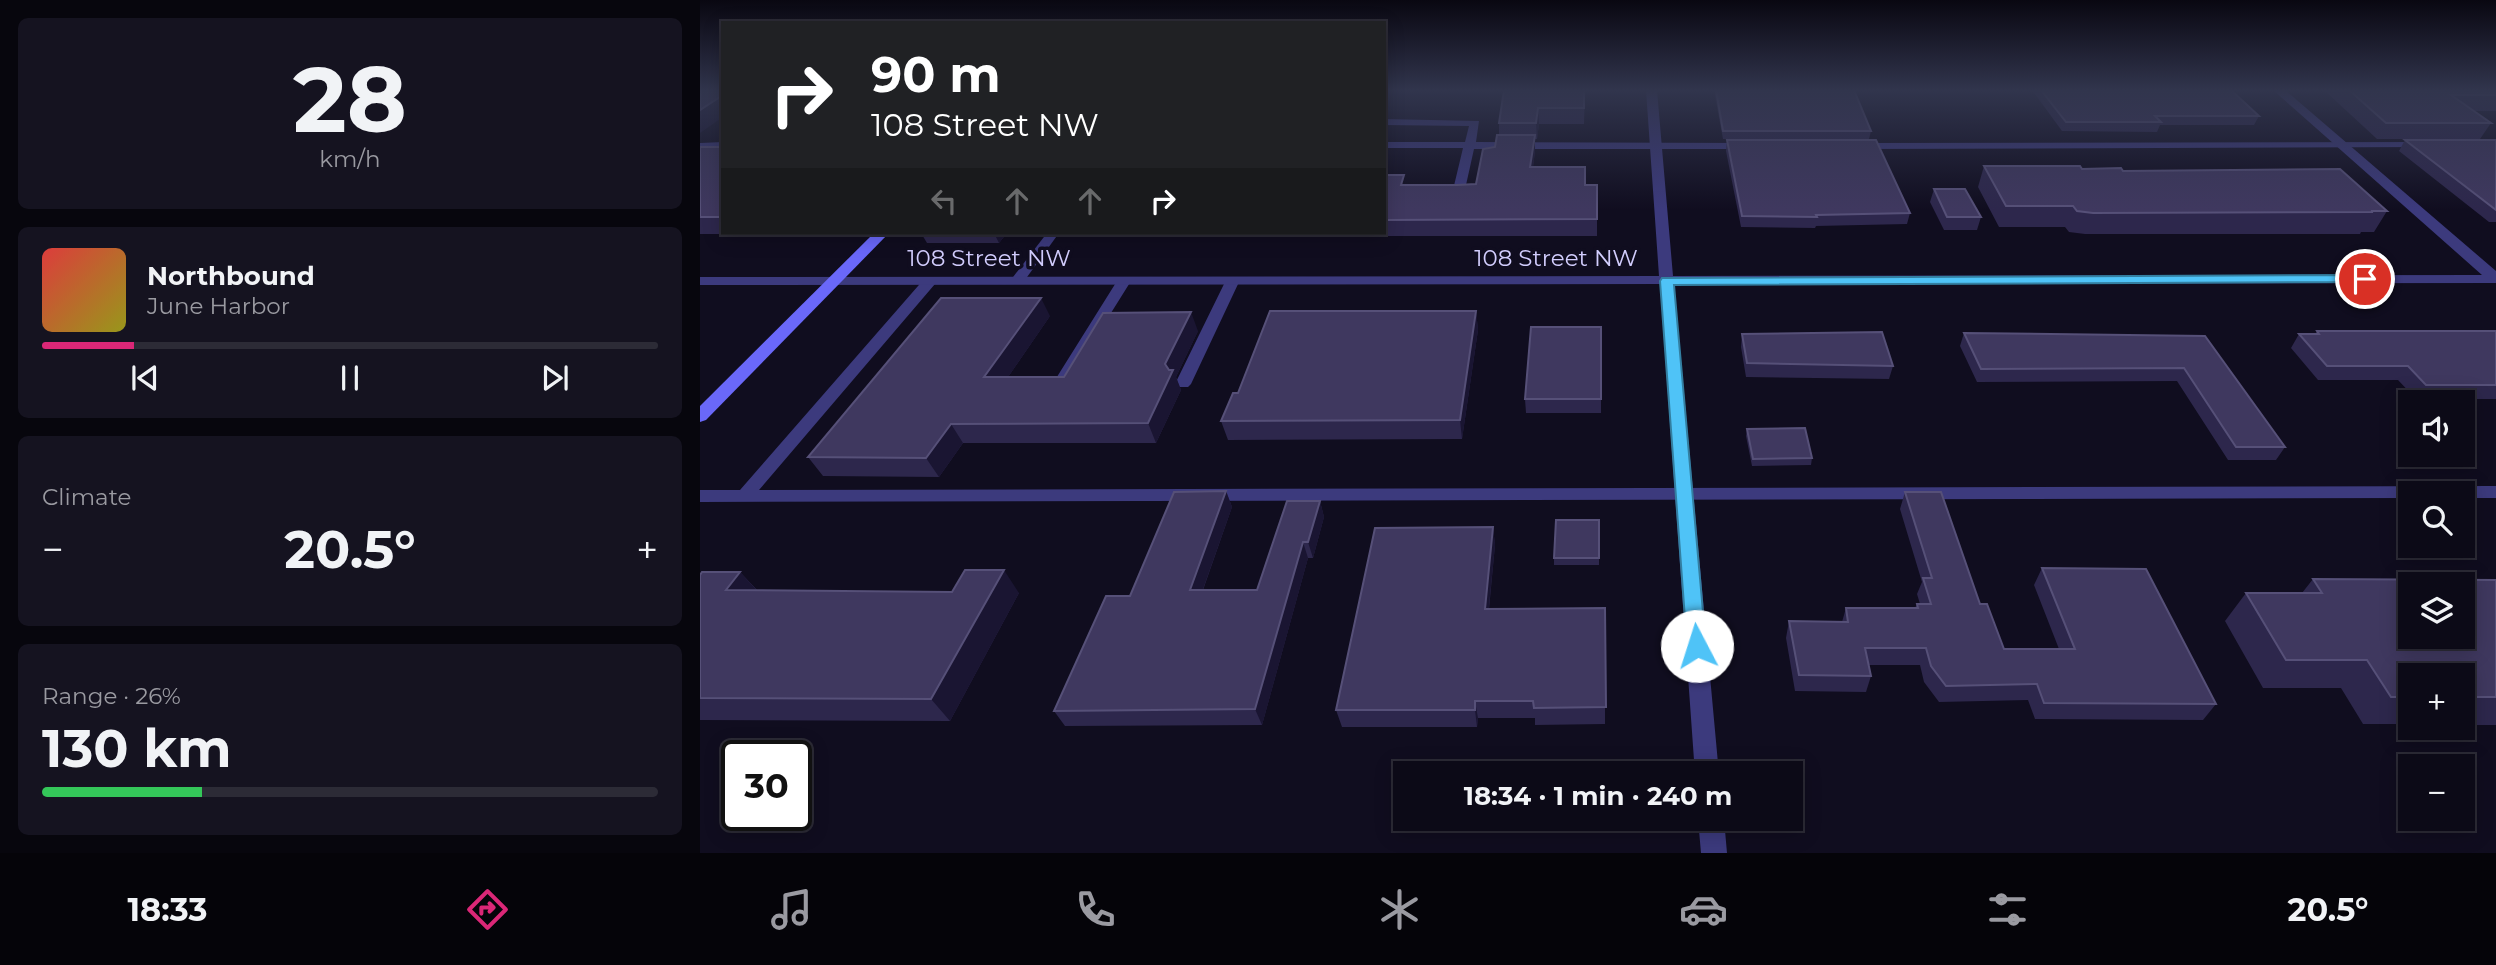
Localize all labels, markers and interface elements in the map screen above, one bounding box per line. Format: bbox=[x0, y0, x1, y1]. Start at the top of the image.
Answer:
text: 28 bbox=[293, 44, 407, 155]
text: 90 m bbox=[871, 45, 1001, 104]
icon: right bbox=[756, 49, 847, 140]
text: 108 Street NW bbox=[871, 105, 1099, 144]
text: km/h bbox=[319, 145, 381, 173]
icon: left bbox=[925, 182, 963, 220]
icon: ahead bbox=[998, 182, 1036, 220]
icon: ahead bbox=[1071, 182, 1109, 220]
icon: right bbox=[1144, 182, 1182, 220]
street label: 108 Street NW bbox=[907, 244, 1071, 272]
street label: 108 Street NW bbox=[1474, 244, 1638, 272]
pin bbox=[2335, 249, 2395, 309]
text: Northbound bbox=[147, 260, 315, 292]
icon: arrive bbox=[2346, 260, 2384, 298]
text: June Harbor bbox=[147, 292, 290, 320]
icon: previous bbox=[126, 359, 164, 397]
icon: pause bbox=[331, 359, 369, 397]
icon: next bbox=[536, 359, 574, 397]
map controls bbox=[2398, 390, 2475, 831]
button: sound bbox=[2398, 390, 2475, 467]
button: search bbox=[2398, 481, 2475, 558]
text: Climate bbox=[42, 483, 131, 511]
text: 20.5° bbox=[284, 518, 416, 581]
text: − bbox=[42, 526, 64, 573]
text: + bbox=[636, 526, 658, 573]
button: layers bbox=[2398, 572, 2475, 649]
position arrow bbox=[1660, 609, 1734, 683]
button: + bbox=[2398, 663, 2475, 740]
text: Range · 26% bbox=[42, 682, 181, 710]
text: 130 km bbox=[42, 717, 232, 780]
speed limit sign: 30 bbox=[721, 740, 812, 831]
button: − bbox=[2398, 754, 2475, 831]
text: 18:34 · 1 min · 240 m bbox=[1464, 780, 1732, 812]
icon: directions bbox=[463, 885, 512, 934]
icon: music bbox=[767, 885, 816, 934]
icon: phone bbox=[1071, 885, 1120, 934]
icon: climate bbox=[1375, 885, 1424, 934]
icon: car bbox=[1679, 885, 1728, 934]
icon: filters bbox=[1983, 885, 2032, 934]
text: 18:33 bbox=[128, 890, 207, 929]
text: 20.5° bbox=[2288, 890, 2368, 929]

